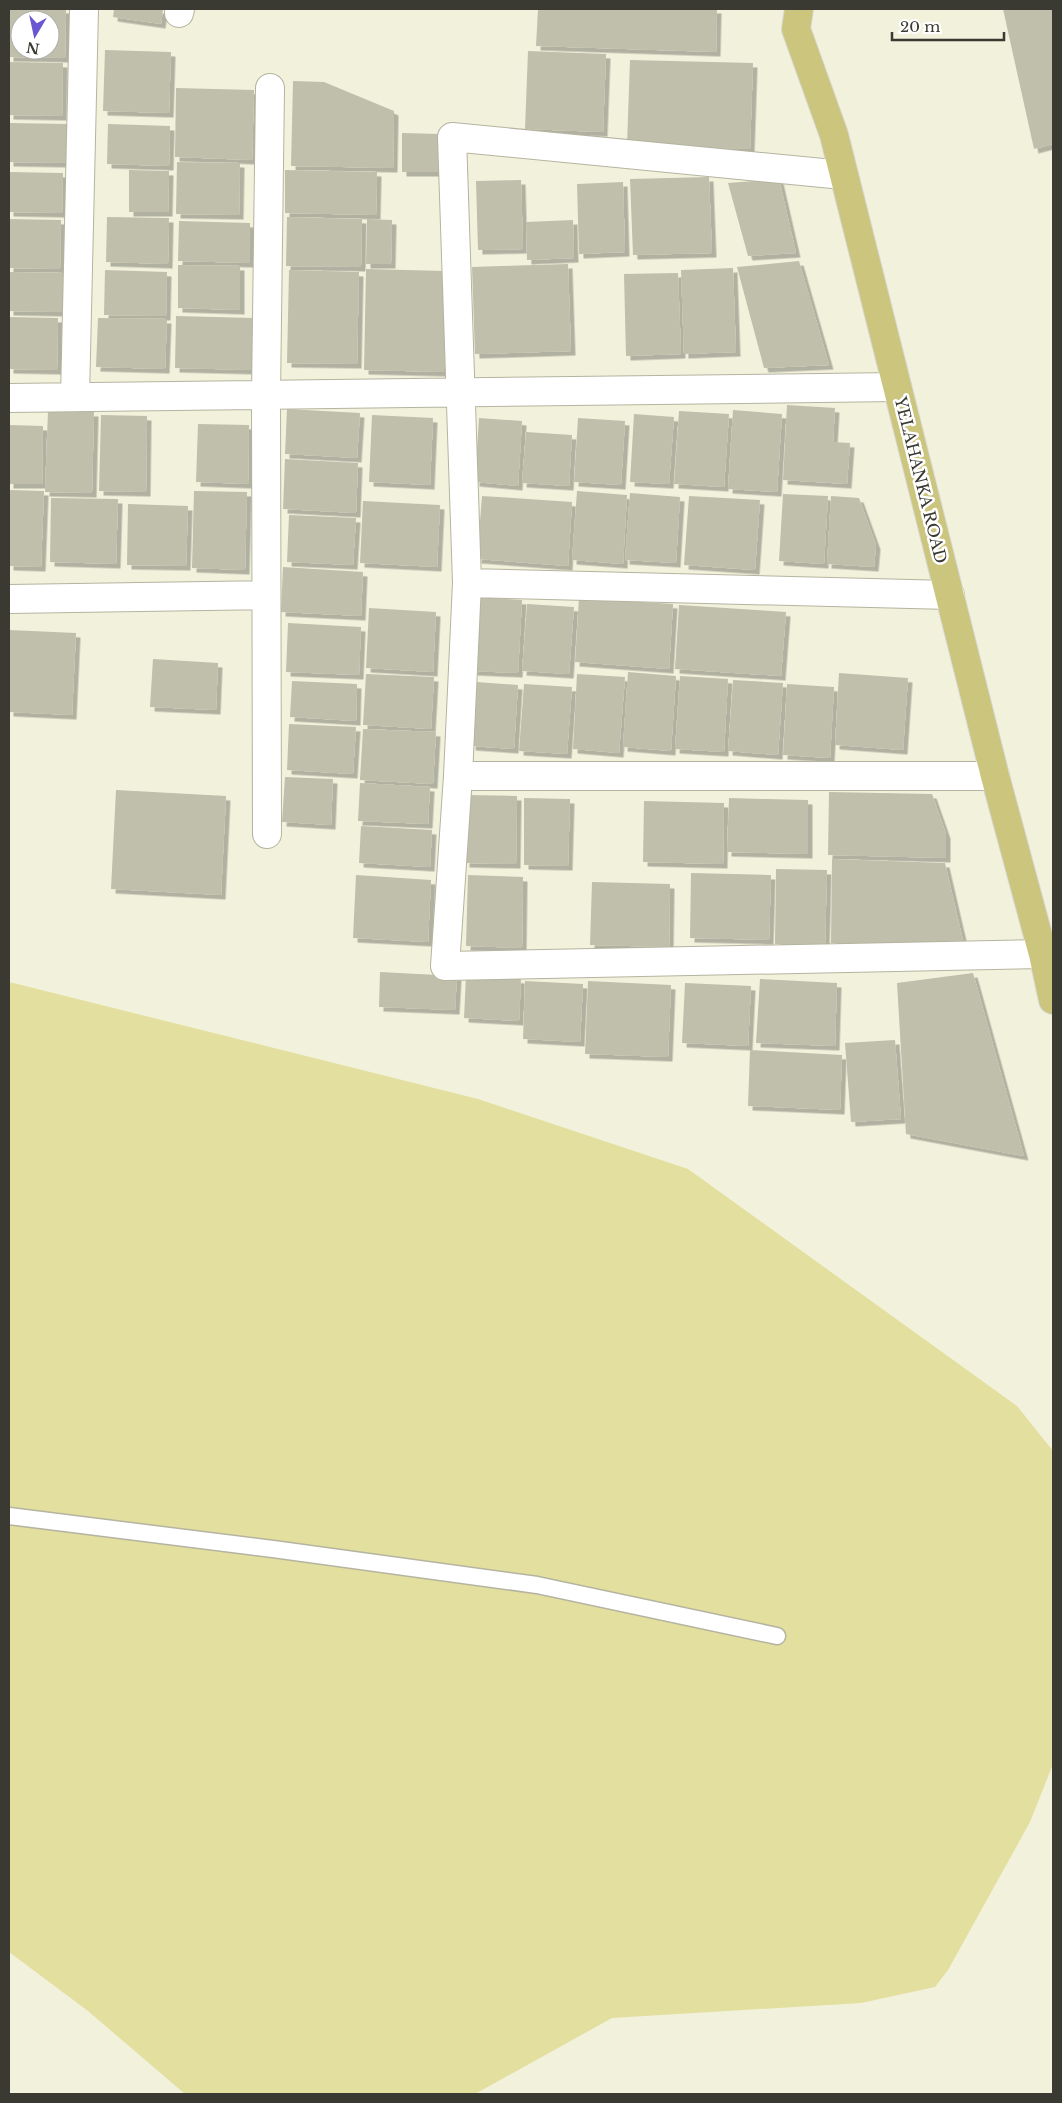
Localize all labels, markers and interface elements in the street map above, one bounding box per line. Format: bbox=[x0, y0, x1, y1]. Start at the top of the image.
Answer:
north arrow bbox=[10, 10, 60, 60]
scale bar bbox=[892, 10, 1004, 42]
text: 20 m bbox=[900, 17, 940, 36]
text: N bbox=[25, 38, 41, 58]
street label: YELAHANKA ROAD bbox=[890, 394, 951, 565]

